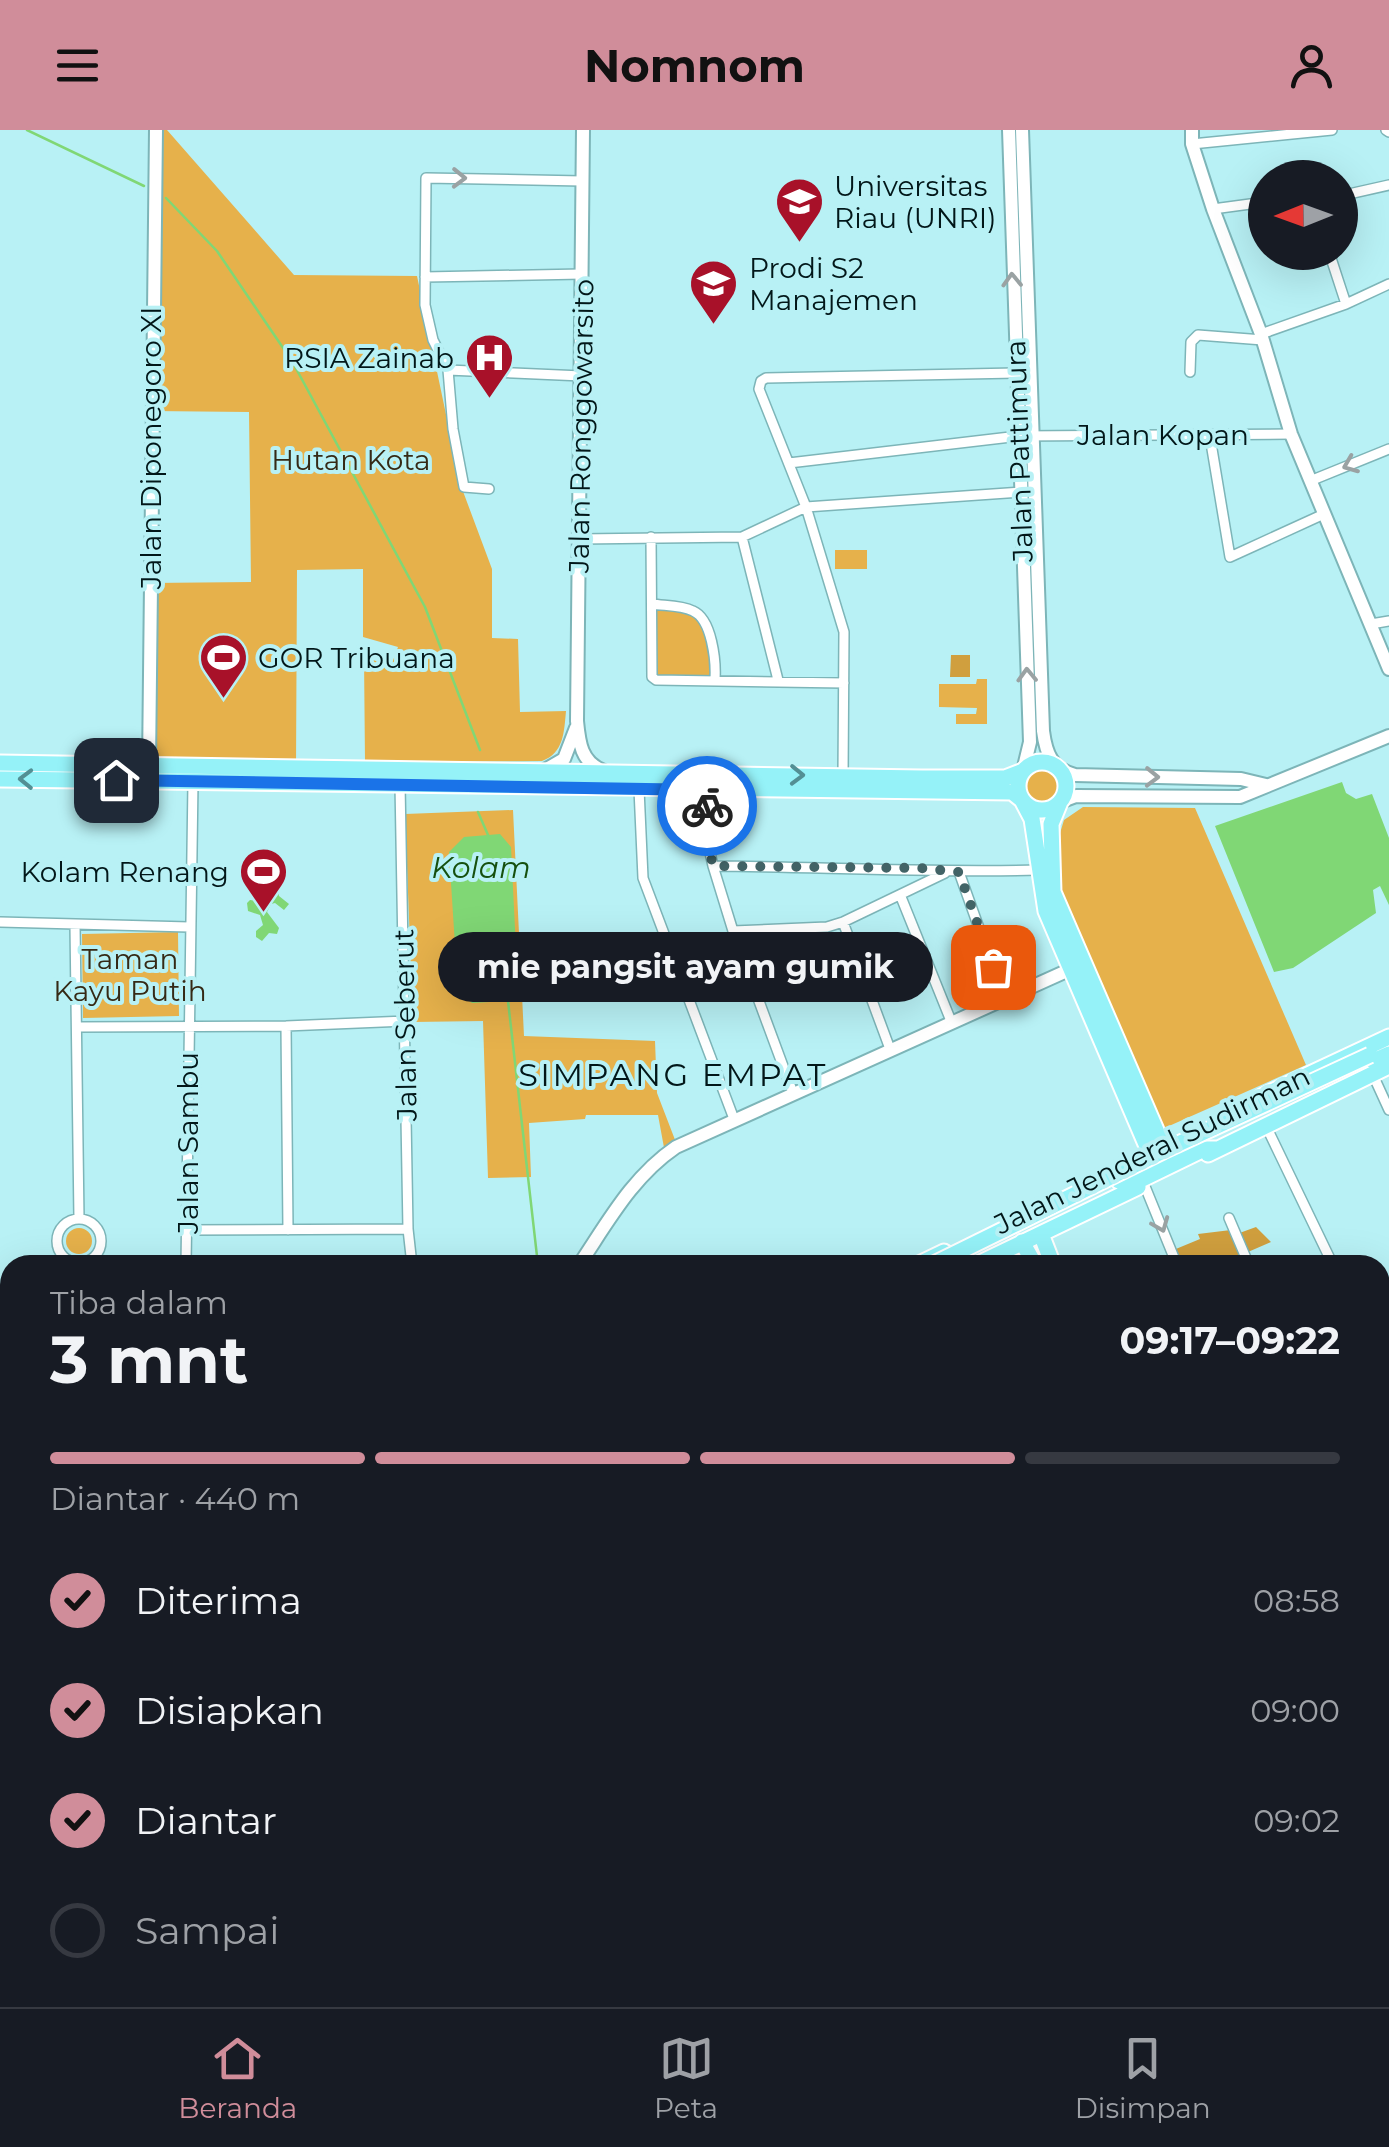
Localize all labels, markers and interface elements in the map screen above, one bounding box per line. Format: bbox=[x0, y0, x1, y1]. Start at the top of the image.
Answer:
icon: menu bbox=[50, 38, 105, 93]
text: Nomnom bbox=[584, 38, 805, 93]
icon: person bbox=[1284, 38, 1339, 93]
north arrow bbox=[1248, 160, 1358, 270]
map controls bbox=[1248, 160, 1358, 270]
one-way arrow bbox=[452, 168, 468, 189]
place label: Universitas Riau (UNRI) bbox=[834, 169, 997, 235]
school or university icon: Universitas Riau (UNRI) bbox=[773, 176, 825, 244]
place label: Prodi S2 Manajemen bbox=[749, 251, 918, 317]
school or university icon: Prodi S2 Manajemen bbox=[688, 258, 740, 326]
one-way arrow bbox=[1002, 271, 1023, 287]
street label: Jalan Ronggowarsito bbox=[561, 279, 601, 574]
street label: Jalan Diponegoro XI bbox=[134, 307, 168, 590]
hospital icon: RSIA Zainab bbox=[463, 332, 515, 400]
street label: Jalan Pattimura bbox=[998, 339, 1040, 564]
place label: RSIA Zainab bbox=[284, 341, 454, 375]
street label: Jalan Kopan bbox=[1076, 418, 1249, 452]
park label: Hutan Kota bbox=[271, 443, 431, 477]
one-way arrow bbox=[1342, 453, 1359, 473]
sports icon: GOR Tribuana bbox=[197, 632, 249, 700]
place label: GOR Tribuana bbox=[258, 641, 455, 675]
one-way arrow bbox=[1017, 666, 1038, 682]
pin bbox=[74, 738, 159, 823]
icon: home bbox=[89, 753, 144, 808]
courier bbox=[657, 756, 757, 856]
one-way arrow bbox=[790, 765, 806, 786]
one-way arrow bbox=[1146, 766, 1161, 788]
one-way arrow bbox=[18, 768, 34, 790]
icon: bike bbox=[680, 779, 735, 834]
sports icon: Kolam Renang bbox=[238, 846, 290, 914]
water label: Kolam bbox=[431, 849, 531, 886]
place label: Kolam Renang bbox=[20, 855, 229, 889]
pin bbox=[951, 925, 1036, 1010]
street label: Jalan Seberut bbox=[386, 929, 424, 1122]
callout: mie pangsit ayam gumik bbox=[438, 932, 933, 1002]
icon: bag bbox=[966, 940, 1021, 995]
park label: Taman Kayu Putih bbox=[53, 942, 207, 1008]
text: mie pangsit ayam gumik bbox=[477, 947, 894, 986]
street label: Jalan Sambu bbox=[171, 1052, 205, 1235]
district label: SIMPANG EMPAT bbox=[518, 1055, 828, 1094]
street label: Jalan Jenderal Sudirman bbox=[988, 1059, 1315, 1242]
one-way arrow bbox=[1149, 1215, 1169, 1232]
text: Tiba dalam bbox=[50, 1283, 228, 1322]
text: 09:17–09:22 bbox=[1120, 1317, 1340, 1364]
text: 3 mnt bbox=[50, 1320, 248, 1399]
text: Diantar · 440 m bbox=[50, 1479, 300, 1518]
icon: check bbox=[50, 1573, 105, 1628]
text: Diterima bbox=[135, 1577, 302, 1624]
text: 08:58 bbox=[1253, 1581, 1340, 1620]
icon: check bbox=[50, 1683, 105, 1738]
text: Disiapkan bbox=[135, 1687, 324, 1734]
text: 09:00 bbox=[1250, 1691, 1340, 1730]
icon: check bbox=[50, 1793, 105, 1848]
text: Diantar bbox=[135, 1797, 277, 1844]
text: 09:02 bbox=[1253, 1801, 1340, 1840]
text: Sampai bbox=[135, 1907, 279, 1954]
tab: Beranda bbox=[178, 2031, 297, 2125]
tab: Peta bbox=[654, 2031, 718, 2125]
tab: Disimpan bbox=[1075, 2031, 1211, 2125]

